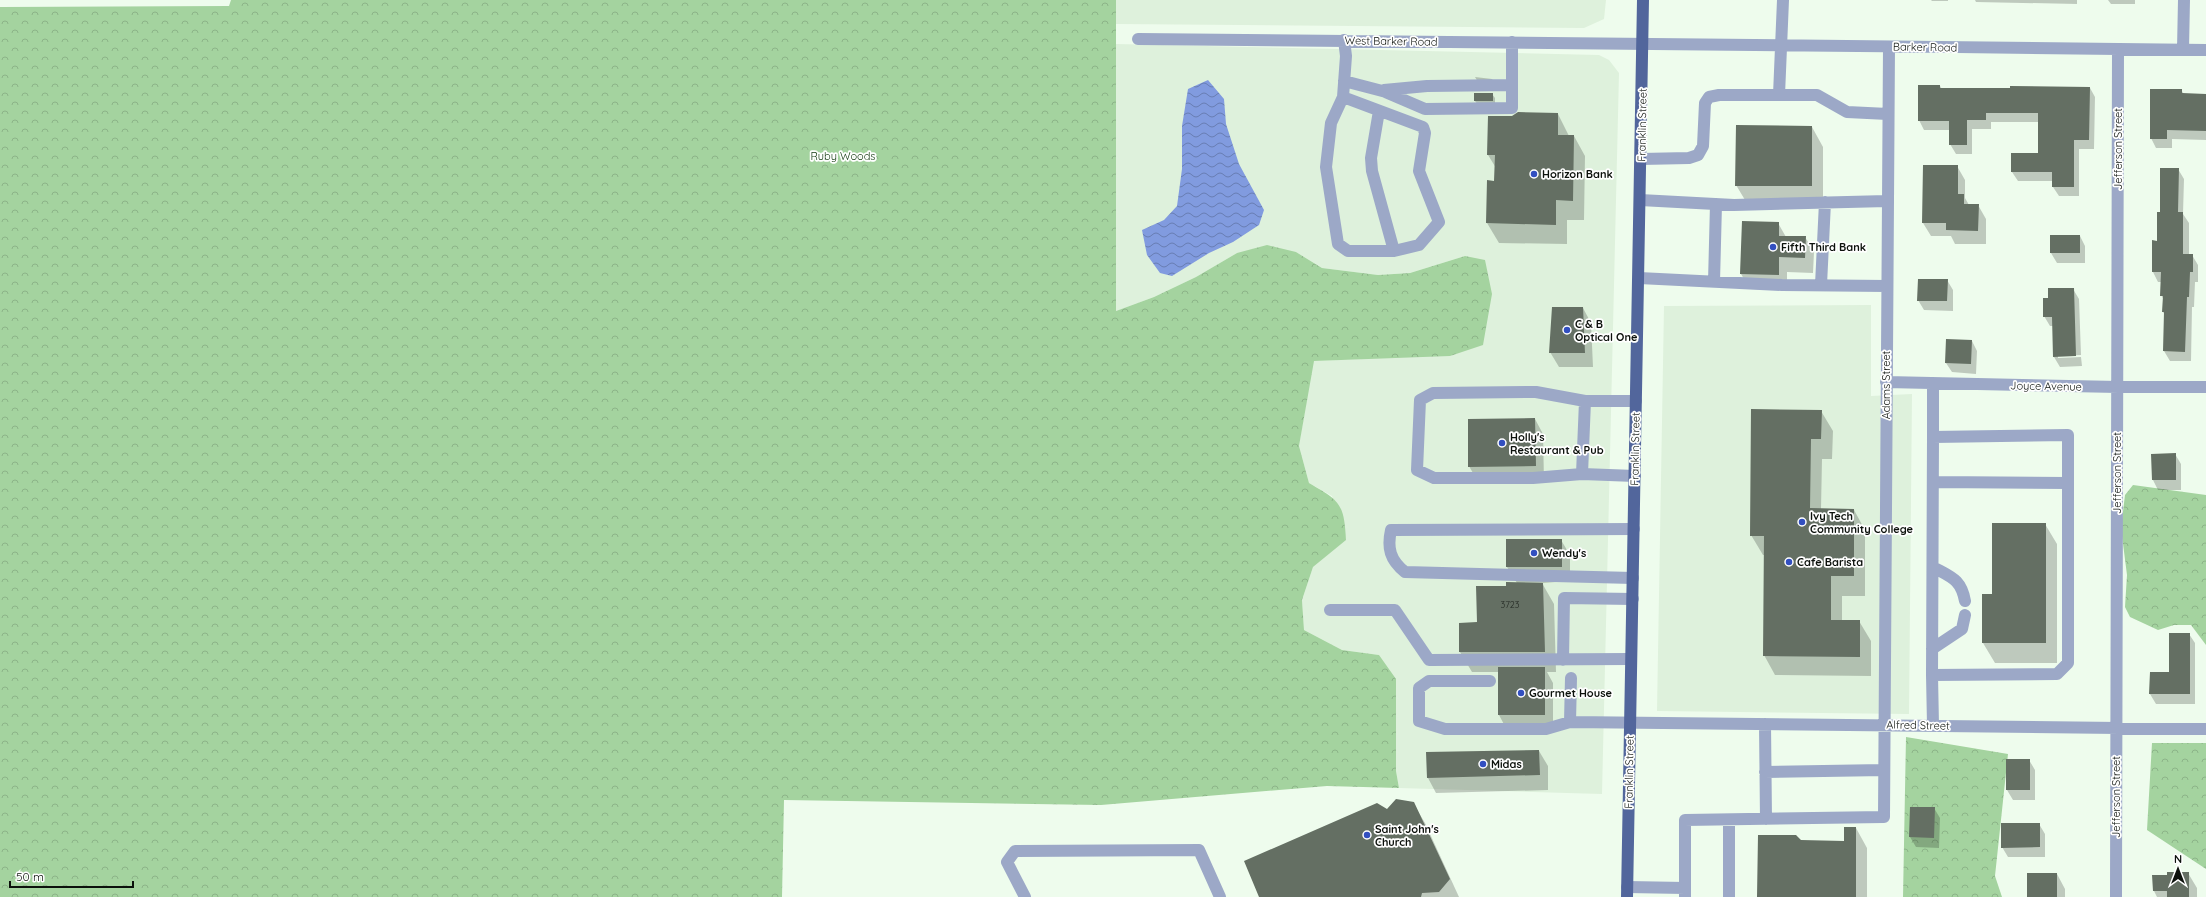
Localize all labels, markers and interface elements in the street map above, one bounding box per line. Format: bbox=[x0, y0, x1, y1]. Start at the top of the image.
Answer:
street label: West Barker Road bbox=[1344, 33, 1438, 49]
street label: Barker Road bbox=[1893, 39, 1957, 55]
street label: Franklin Street bbox=[1634, 88, 1650, 162]
street label: Jefferson Street bbox=[2111, 108, 2125, 190]
park label: Ruby Woods bbox=[810, 149, 876, 163]
place label: Horizon Bank bbox=[1542, 167, 1613, 181]
marker: Horizon Bank bbox=[1529, 169, 1539, 179]
place label: Fifth Third Bank bbox=[1781, 240, 1866, 254]
marker: Fifth Third Bank bbox=[1768, 242, 1778, 252]
place label: C & B Optical One bbox=[1575, 317, 1638, 344]
marker: C & B Optical One bbox=[1562, 325, 1572, 335]
street label: Adams Street bbox=[1879, 350, 1893, 419]
street label: Joyce Avenue bbox=[2010, 378, 2082, 394]
street label: Franklin Street bbox=[1627, 412, 1643, 486]
place label: Holly's Restaurant & Pub bbox=[1510, 430, 1604, 457]
street label: Jefferson Street bbox=[2110, 432, 2124, 514]
marker: Holly's Restaurant & Pub bbox=[1497, 438, 1507, 448]
place label: Ivy Tech Community College bbox=[1810, 509, 1914, 536]
marker: Ivy Tech Community College bbox=[1797, 517, 1807, 527]
place label: Wendy's bbox=[1542, 546, 1586, 560]
marker: Wendy's bbox=[1529, 548, 1539, 558]
place label: Cafe Barista bbox=[1797, 555, 1863, 569]
marker: Cafe Barista bbox=[1784, 557, 1794, 567]
house number: 3723 bbox=[1500, 599, 1520, 610]
place label: Gourmet House bbox=[1529, 686, 1612, 700]
marker: Gourmet House bbox=[1516, 688, 1526, 698]
street label: Alfred Street bbox=[1886, 717, 1950, 733]
street label: Franklin Street bbox=[1621, 735, 1637, 809]
street label: Jefferson Street bbox=[2109, 756, 2123, 838]
place label: Midas bbox=[1491, 757, 1522, 771]
marker: Midas bbox=[1478, 759, 1488, 769]
place label: Saint John's Church bbox=[1375, 822, 1439, 849]
marker: Saint John's Church bbox=[1362, 830, 1372, 840]
north arrow bbox=[2158, 849, 2198, 889]
text: N bbox=[2174, 852, 2182, 866]
scale bar bbox=[10, 863, 133, 889]
text: 50 m bbox=[16, 869, 44, 884]

